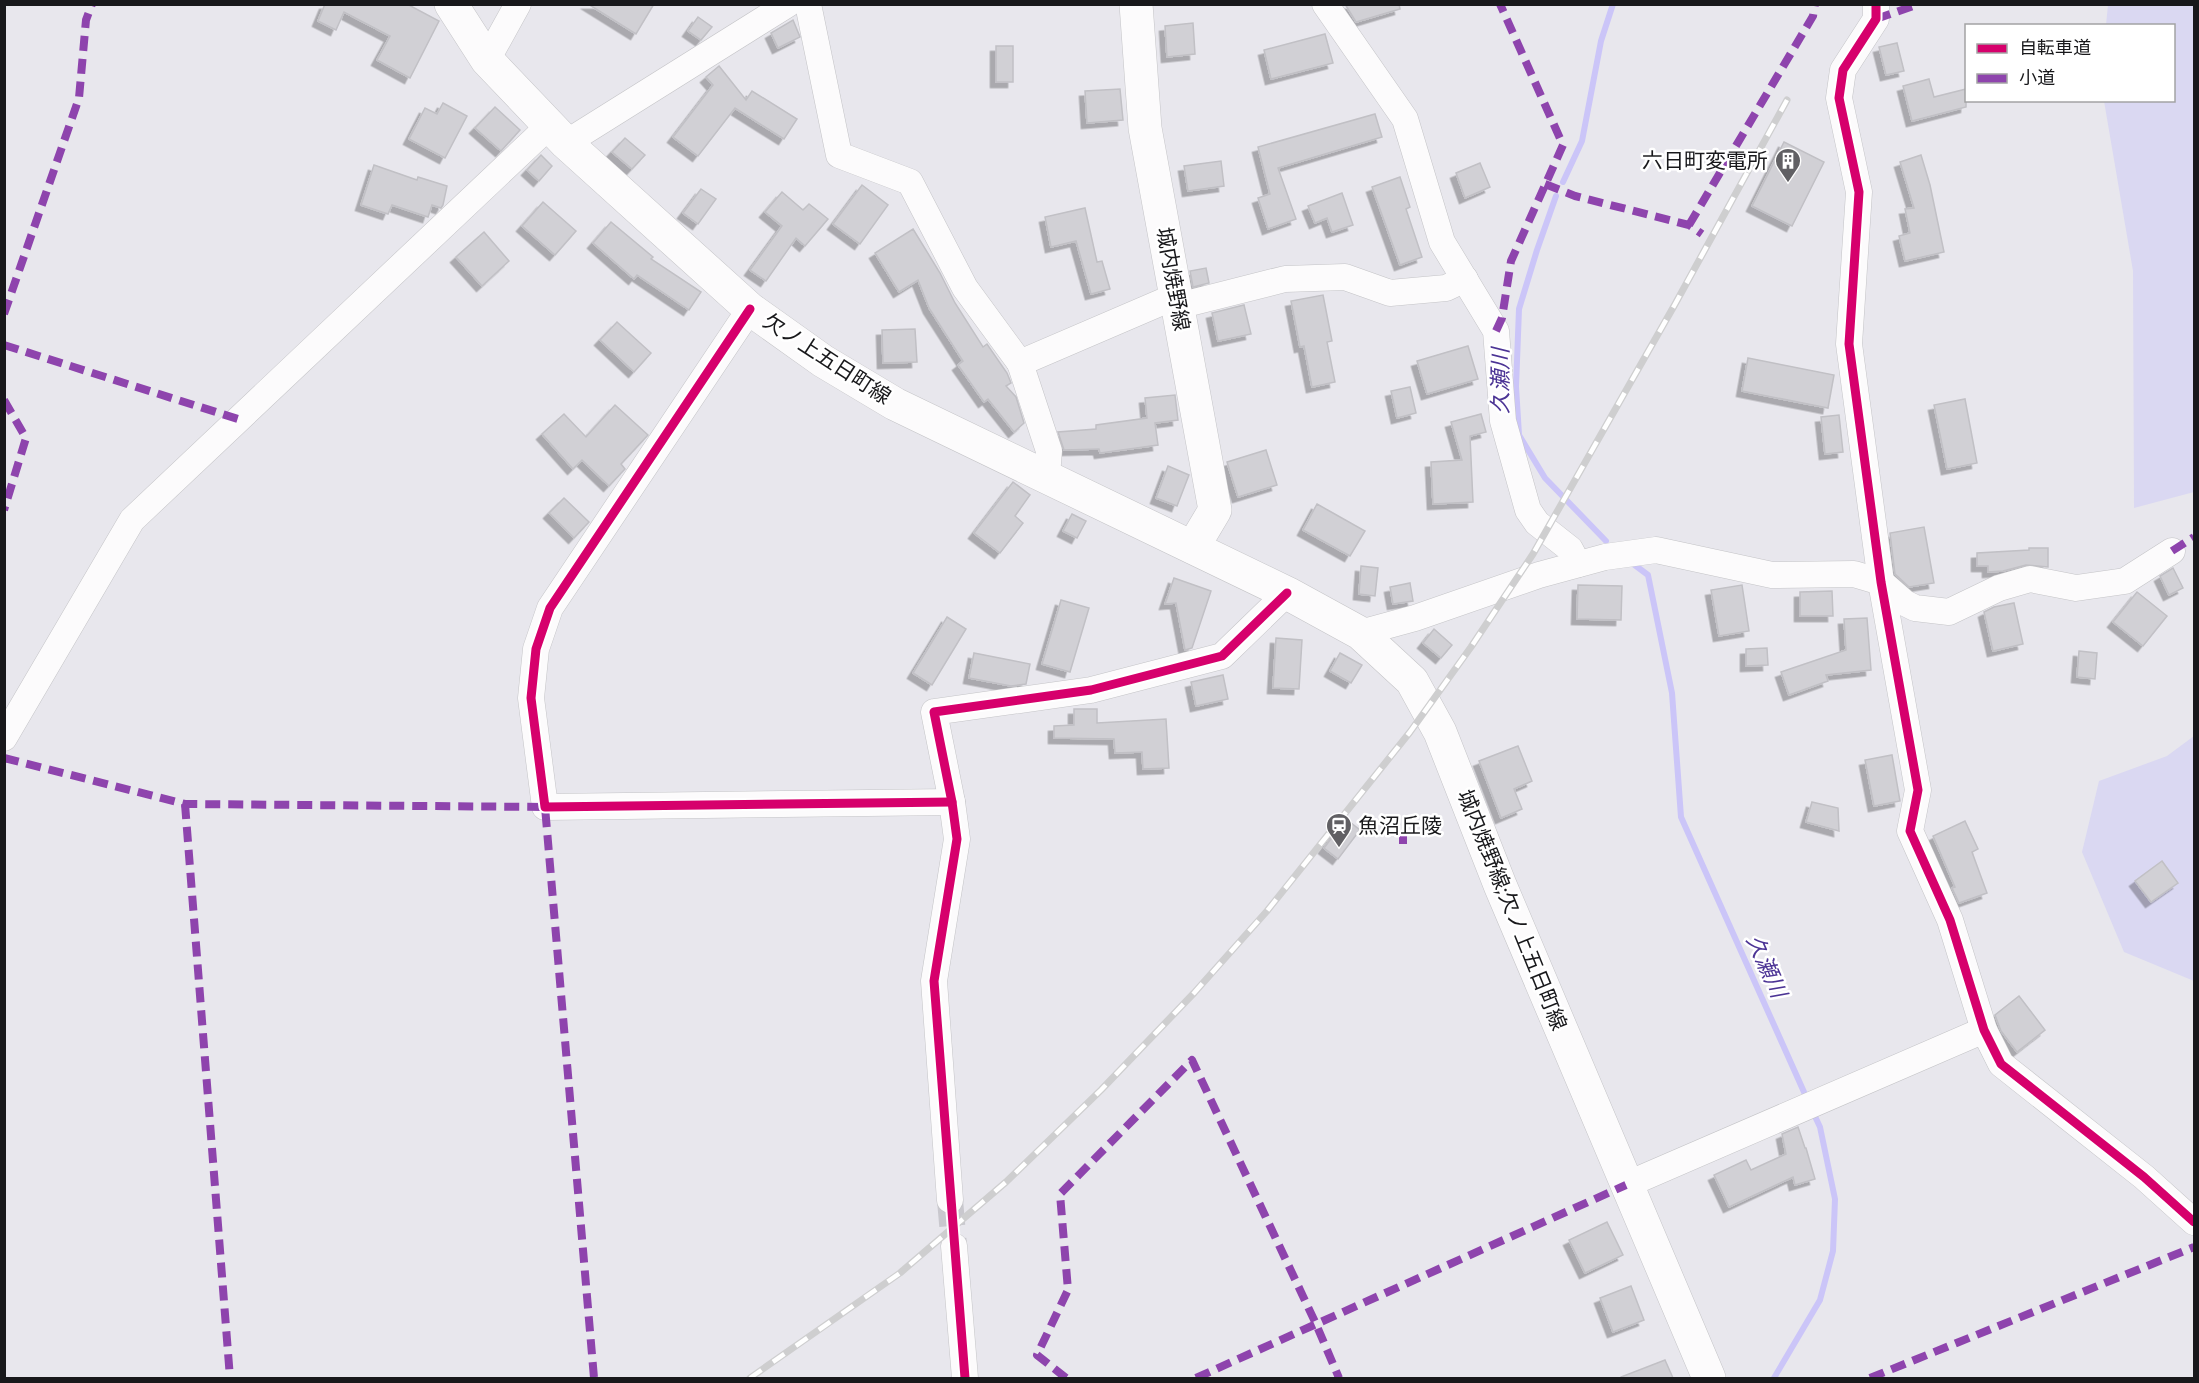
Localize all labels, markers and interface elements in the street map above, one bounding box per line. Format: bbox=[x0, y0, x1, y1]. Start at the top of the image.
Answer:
legend bbox=[1965, 24, 2175, 102]
text: 自転車道 bbox=[2019, 35, 2091, 62]
text: 小道 bbox=[2019, 65, 2055, 92]
place label: 六日町変電所 bbox=[1642, 146, 1768, 178]
building icon: 六日町変電所 bbox=[1773, 146, 1803, 184]
street label: 城内焼野線 bbox=[1147, 225, 1197, 334]
street label: 欠ノ上五日町線 bbox=[756, 306, 897, 413]
water label: 久瀬川 bbox=[1485, 346, 1518, 414]
street label: 城内焼野線;欠ノ上五日町線 bbox=[1448, 785, 1574, 1036]
station icon: 魚沼丘陵 bbox=[1324, 811, 1354, 849]
place label: 魚沼丘陵 bbox=[1358, 811, 1442, 843]
water label: 久瀬川 bbox=[1737, 930, 1795, 1005]

